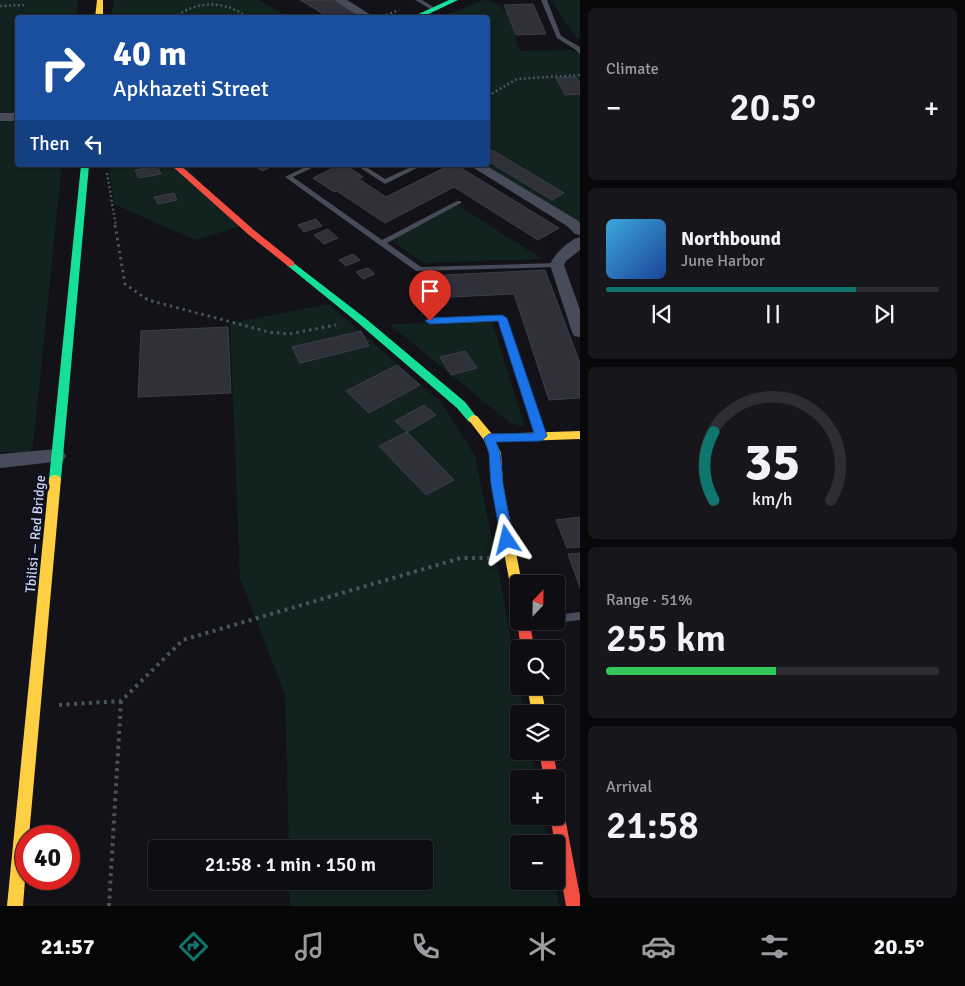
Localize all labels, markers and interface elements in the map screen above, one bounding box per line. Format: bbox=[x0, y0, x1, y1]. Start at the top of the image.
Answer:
text: 40 m bbox=[113, 32, 187, 75]
icon: right bbox=[30, 35, 95, 100]
text: Climate bbox=[606, 59, 659, 79]
text: Apkhazeti Street bbox=[113, 75, 269, 102]
text: 20.5° bbox=[729, 84, 816, 131]
text: − bbox=[606, 91, 621, 125]
text: + bbox=[924, 91, 939, 125]
icon: left bbox=[80, 130, 108, 158]
text: Then bbox=[30, 132, 70, 156]
text: Northbound bbox=[681, 227, 781, 251]
text: June Harbor bbox=[681, 251, 765, 271]
pin bbox=[409, 270, 451, 321]
icon: arrive bbox=[416, 277, 444, 305]
icon: previous bbox=[648, 300, 676, 328]
icon: pause bbox=[759, 300, 787, 328]
icon: next bbox=[870, 300, 898, 328]
text: 35 bbox=[744, 430, 801, 494]
street label: Tbilisi — Red Bridge bbox=[22, 474, 49, 594]
text: km/h bbox=[752, 488, 793, 510]
position arrow bbox=[480, 513, 532, 565]
north arrow bbox=[510, 575, 565, 630]
map controls bbox=[510, 575, 565, 890]
text: Range · 51% bbox=[606, 590, 692, 610]
text: 255 km bbox=[606, 615, 726, 662]
button: search bbox=[510, 640, 565, 695]
button: layers bbox=[510, 705, 565, 760]
button: + bbox=[510, 770, 565, 825]
text: Arrival bbox=[606, 777, 652, 797]
text: 21:58 bbox=[606, 802, 699, 849]
speed limit sign: 40 bbox=[15, 825, 80, 890]
button: − bbox=[510, 835, 565, 890]
text: 21:58 · 1 min · 150 m bbox=[205, 853, 376, 877]
icon: directions bbox=[176, 929, 211, 964]
icon: music bbox=[292, 929, 327, 964]
icon: phone bbox=[408, 929, 443, 964]
icon: climate bbox=[525, 929, 560, 964]
icon: car bbox=[641, 929, 676, 964]
icon: filters bbox=[757, 929, 792, 964]
text: 21:57 bbox=[41, 933, 95, 960]
text: 20.5° bbox=[874, 933, 924, 960]

